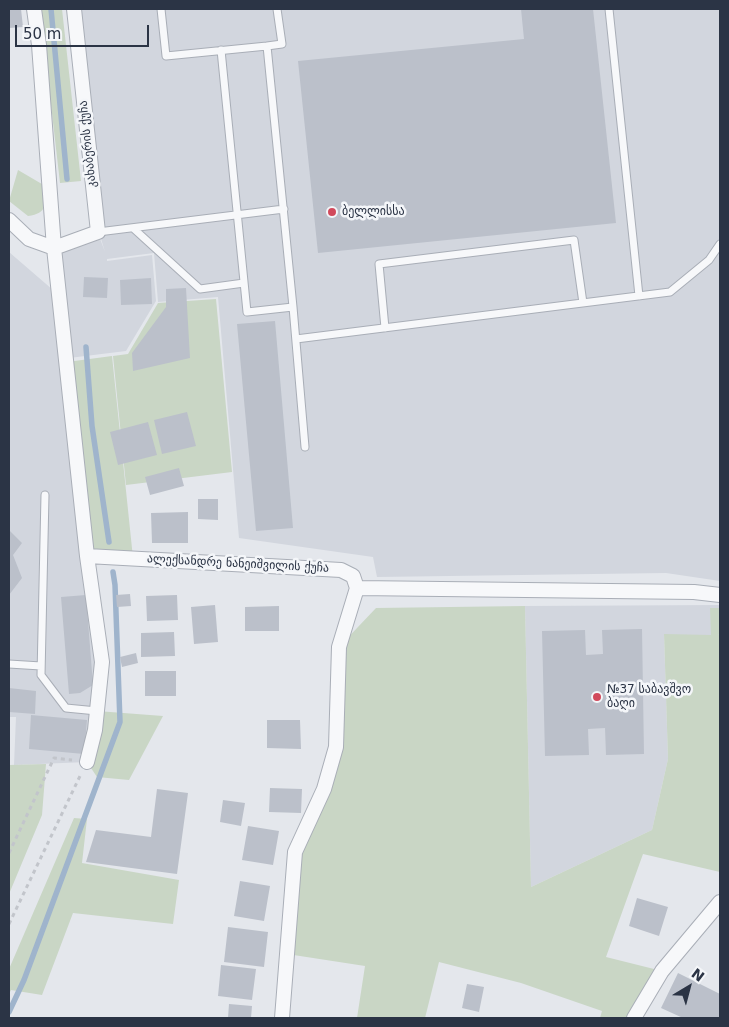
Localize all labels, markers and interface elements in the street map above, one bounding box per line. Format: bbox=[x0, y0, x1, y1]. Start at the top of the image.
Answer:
scale bar bbox=[18, 15, 151, 47]
text: 50 m bbox=[23, 25, 61, 43]
street label: კახაბერის ქუჩა bbox=[76, 100, 100, 188]
place label: ბელლისსა bbox=[342, 205, 405, 219]
marker: ბელლისსა bbox=[326, 206, 338, 218]
street label: ალექსანდრე ნანეიშვილის ქუჩა bbox=[147, 552, 329, 576]
place label: №37 საბავშვო ბაღი bbox=[607, 683, 691, 711]
marker: №37 საბავშვო ბაღი bbox=[591, 691, 603, 703]
north arrow bbox=[664, 962, 714, 1012]
text: N bbox=[689, 965, 708, 985]

